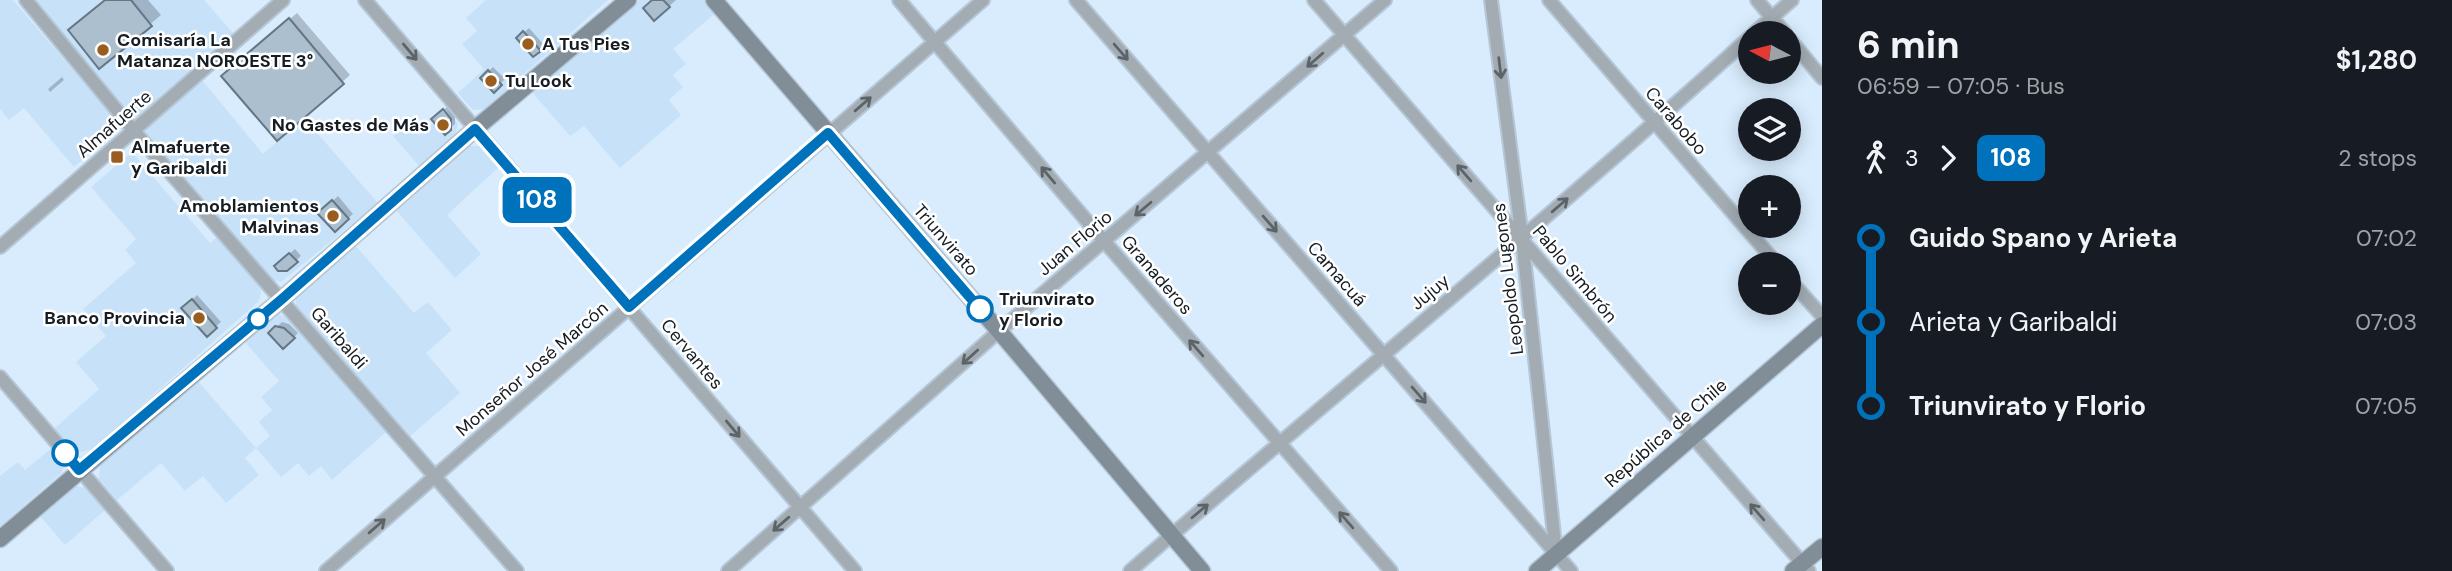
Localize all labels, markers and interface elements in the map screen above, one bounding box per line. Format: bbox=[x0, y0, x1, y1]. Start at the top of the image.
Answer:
text: 6 min bbox=[1857, 20, 1960, 70]
north arrow bbox=[1738, 21, 1801, 84]
map controls bbox=[1738, 21, 1801, 315]
place label: Comisaría La Matanza NOROESTE 3° bbox=[117, 28, 313, 73]
place label: A Tus Pies bbox=[542, 32, 630, 56]
marker: A Tus Pies bbox=[520, 36, 536, 52]
marker: Comisaría La Matanza NOROESTE 3° bbox=[95, 42, 111, 58]
one-way arrow bbox=[401, 43, 417, 61]
one-way arrow bbox=[1113, 43, 1129, 61]
text: $1,280 bbox=[2336, 43, 2417, 77]
one-way arrow bbox=[1306, 52, 1324, 68]
one-way arrow bbox=[1493, 56, 1506, 79]
place label: Tu Look bbox=[505, 69, 573, 93]
text: 06:59 – 07:05 · Bus bbox=[1857, 71, 2065, 101]
marker: Tu Look bbox=[483, 73, 499, 89]
street label: Carabobo bbox=[1640, 82, 1712, 160]
street label: Almafuerte bbox=[71, 85, 157, 163]
one-way arrow bbox=[854, 96, 872, 112]
button: layers bbox=[1738, 98, 1801, 161]
place label: No Gastes de Más bbox=[272, 113, 429, 137]
marker: No Gastes de Más bbox=[435, 117, 451, 133]
place label: Almafuerte y Garibaldi bbox=[131, 135, 231, 180]
icon: walk bbox=[1857, 139, 1895, 177]
icon: forward bbox=[1929, 139, 1967, 177]
text: 108 bbox=[1991, 142, 2031, 173]
text: 3 bbox=[1905, 143, 1919, 173]
text: 2 stops bbox=[2338, 143, 2417, 173]
marker: Almafuerte y Garibaldi bbox=[109, 149, 125, 165]
one-way arrow bbox=[1456, 164, 1472, 182]
one-way arrow bbox=[1040, 167, 1056, 185]
button: + bbox=[1738, 175, 1801, 238]
line badge: 108 bbox=[497, 177, 577, 223]
text: 108 bbox=[517, 184, 557, 215]
place label: Amoblamientos Malvinas bbox=[179, 194, 319, 239]
one-way arrow bbox=[1551, 197, 1569, 213]
street label: Triunvirato bbox=[908, 199, 984, 281]
one-way arrow bbox=[1134, 201, 1152, 217]
street label: Leopoldo Lugones bbox=[1487, 202, 1529, 356]
street label: Juan Florio bbox=[1033, 205, 1117, 281]
marker: Amoblamientos Malvinas bbox=[325, 208, 341, 224]
one-way arrow bbox=[1261, 215, 1278, 232]
street label: Pablo Simbrón bbox=[1527, 220, 1623, 328]
text: Guido Spano y Arieta bbox=[1909, 221, 2177, 255]
text: 07:02 bbox=[2356, 223, 2417, 253]
street label: Granaderos bbox=[1116, 230, 1198, 320]
street label: Camacuá bbox=[1302, 236, 1372, 312]
button: − bbox=[1738, 252, 1801, 315]
street label: Jujuy bbox=[1405, 269, 1455, 315]
place label: Triunvirato y Florio bbox=[999, 287, 1095, 332]
street label: Monseñor José Marcón bbox=[451, 296, 613, 442]
marker: Triunvirato y Florio bbox=[967, 296, 993, 322]
street label: Garibaldi bbox=[305, 302, 373, 374]
text: Arieta y Garibaldi bbox=[1909, 305, 2118, 339]
place label: Banco Provincia bbox=[44, 306, 185, 330]
text: 07:03 bbox=[2355, 307, 2417, 337]
unlabelled marker bbox=[248, 309, 268, 329]
marker: Banco Provincia bbox=[191, 310, 207, 326]
street label: Cervantes bbox=[655, 314, 729, 394]
one-way arrow bbox=[1188, 340, 1205, 357]
one-way arrow bbox=[961, 349, 979, 365]
street label: República de Chile bbox=[1600, 373, 1732, 493]
one-way arrow bbox=[1411, 386, 1427, 404]
text: Triunvirato y Florio bbox=[1909, 389, 2146, 423]
text: 07:05 bbox=[2355, 391, 2417, 421]
one-way arrow bbox=[725, 420, 741, 438]
unlabelled marker bbox=[52, 440, 78, 466]
one-way arrow bbox=[1191, 503, 1209, 519]
one-way arrow bbox=[1749, 503, 1765, 521]
one-way arrow bbox=[1338, 511, 1354, 529]
one-way arrow bbox=[773, 516, 791, 532]
one-way arrow bbox=[368, 518, 386, 534]

